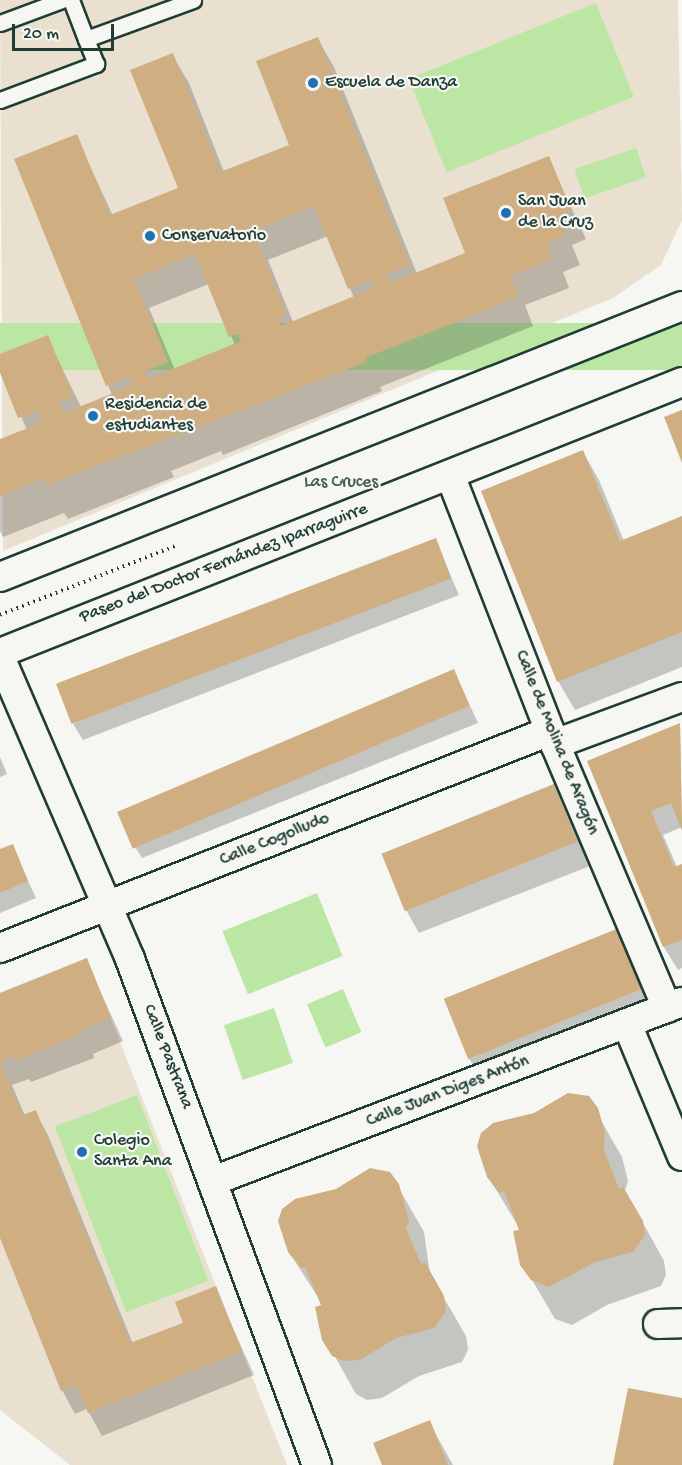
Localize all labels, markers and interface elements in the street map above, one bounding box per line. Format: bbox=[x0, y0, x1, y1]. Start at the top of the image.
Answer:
scale bar bbox=[15, 12, 117, 50]
text: 20 m bbox=[23, 24, 59, 45]
place label: Escuela de Danza bbox=[325, 72, 457, 94]
marker: Escuela de Danza bbox=[306, 76, 320, 90]
place label: San Juan de la Cruz bbox=[518, 192, 593, 234]
marker: San Juan de la Cruz bbox=[499, 206, 513, 220]
place label: Conservatorio bbox=[162, 225, 266, 247]
marker: Conservatorio bbox=[143, 229, 157, 243]
place label: Residencia de estudiantes bbox=[105, 395, 207, 438]
marker: Residencia de estudiantes bbox=[86, 409, 100, 423]
park label: Las Cruces bbox=[304, 472, 378, 494]
street label: Paseo del Doctor Fernández Iparraguirre bbox=[77, 499, 371, 629]
street label: Calle de Molina de Aragón bbox=[509, 648, 603, 838]
street label: Calle Cogolludo bbox=[217, 808, 333, 872]
street label: Calle Pastrana bbox=[137, 1002, 197, 1112]
street label: Calle Juan Diges Antón bbox=[364, 1051, 532, 1133]
place label: Colegio Santa Ana bbox=[94, 1131, 172, 1174]
marker: Colegio Santa Ana bbox=[75, 1145, 89, 1159]

